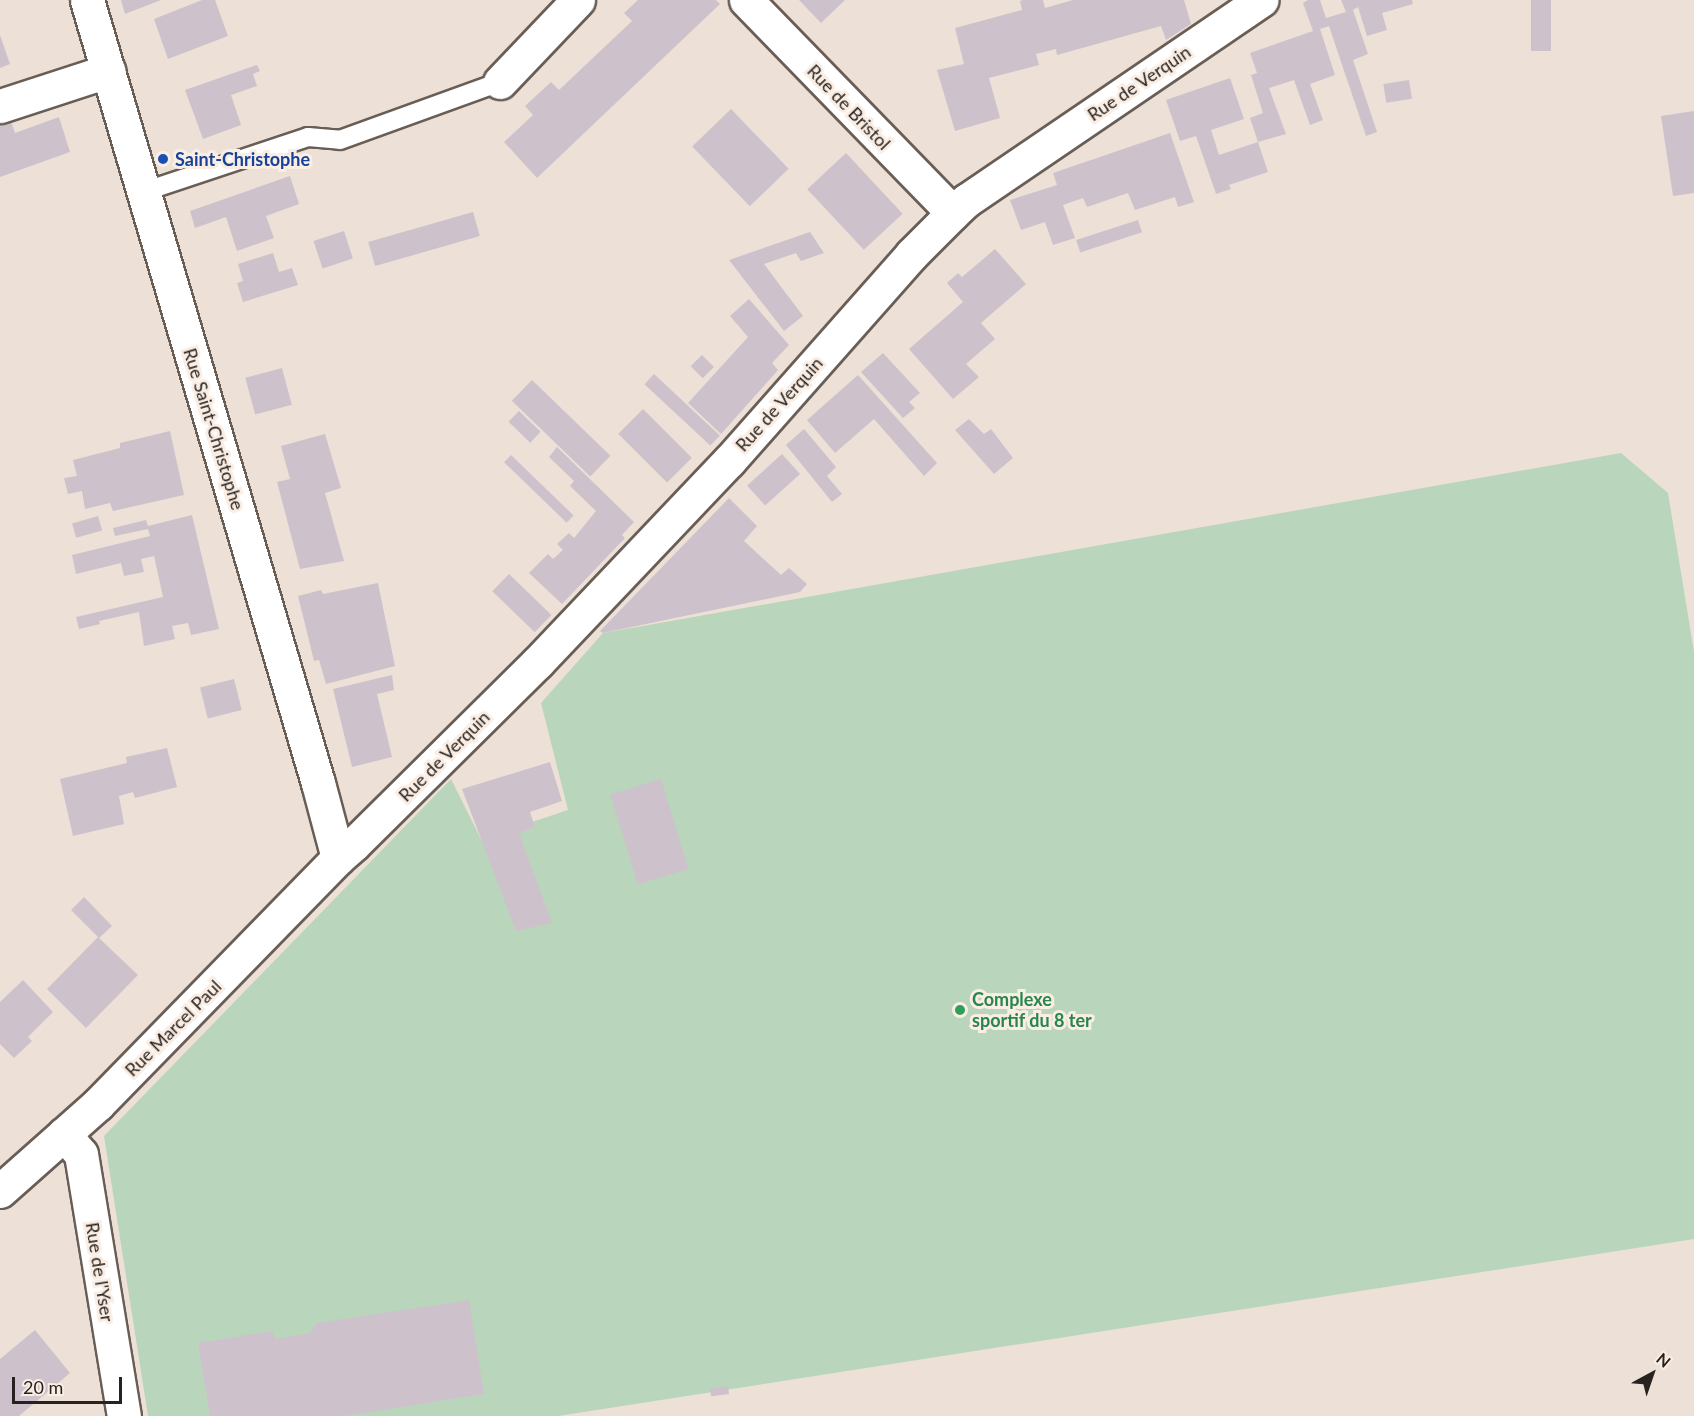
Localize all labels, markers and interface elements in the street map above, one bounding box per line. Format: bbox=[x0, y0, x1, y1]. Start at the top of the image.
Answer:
street label: Rue de Verquin bbox=[1083, 40, 1195, 126]
street label: Rue de Bristol bbox=[803, 60, 895, 154]
place label: Saint-Christophe bbox=[175, 148, 310, 170]
marker: Saint-Christophe bbox=[156, 152, 170, 166]
street label: Rue Saint-Christophe bbox=[179, 346, 249, 512]
street label: Rue de Verquin bbox=[731, 352, 827, 456]
street label: Rue de Verquin bbox=[394, 706, 494, 806]
street label: Rue Marcel Paul bbox=[120, 975, 226, 1081]
place label: Complexe sportif du 8 ter bbox=[972, 989, 1092, 1032]
marker: Complexe sportif du 8 ter bbox=[953, 1003, 967, 1017]
street label: Rue de l'Yser bbox=[81, 1221, 119, 1323]
north arrow bbox=[1622, 1344, 1682, 1404]
text: N bbox=[1653, 1349, 1675, 1371]
scale bar bbox=[15, 1365, 124, 1403]
text: 20 m bbox=[23, 1376, 63, 1398]

